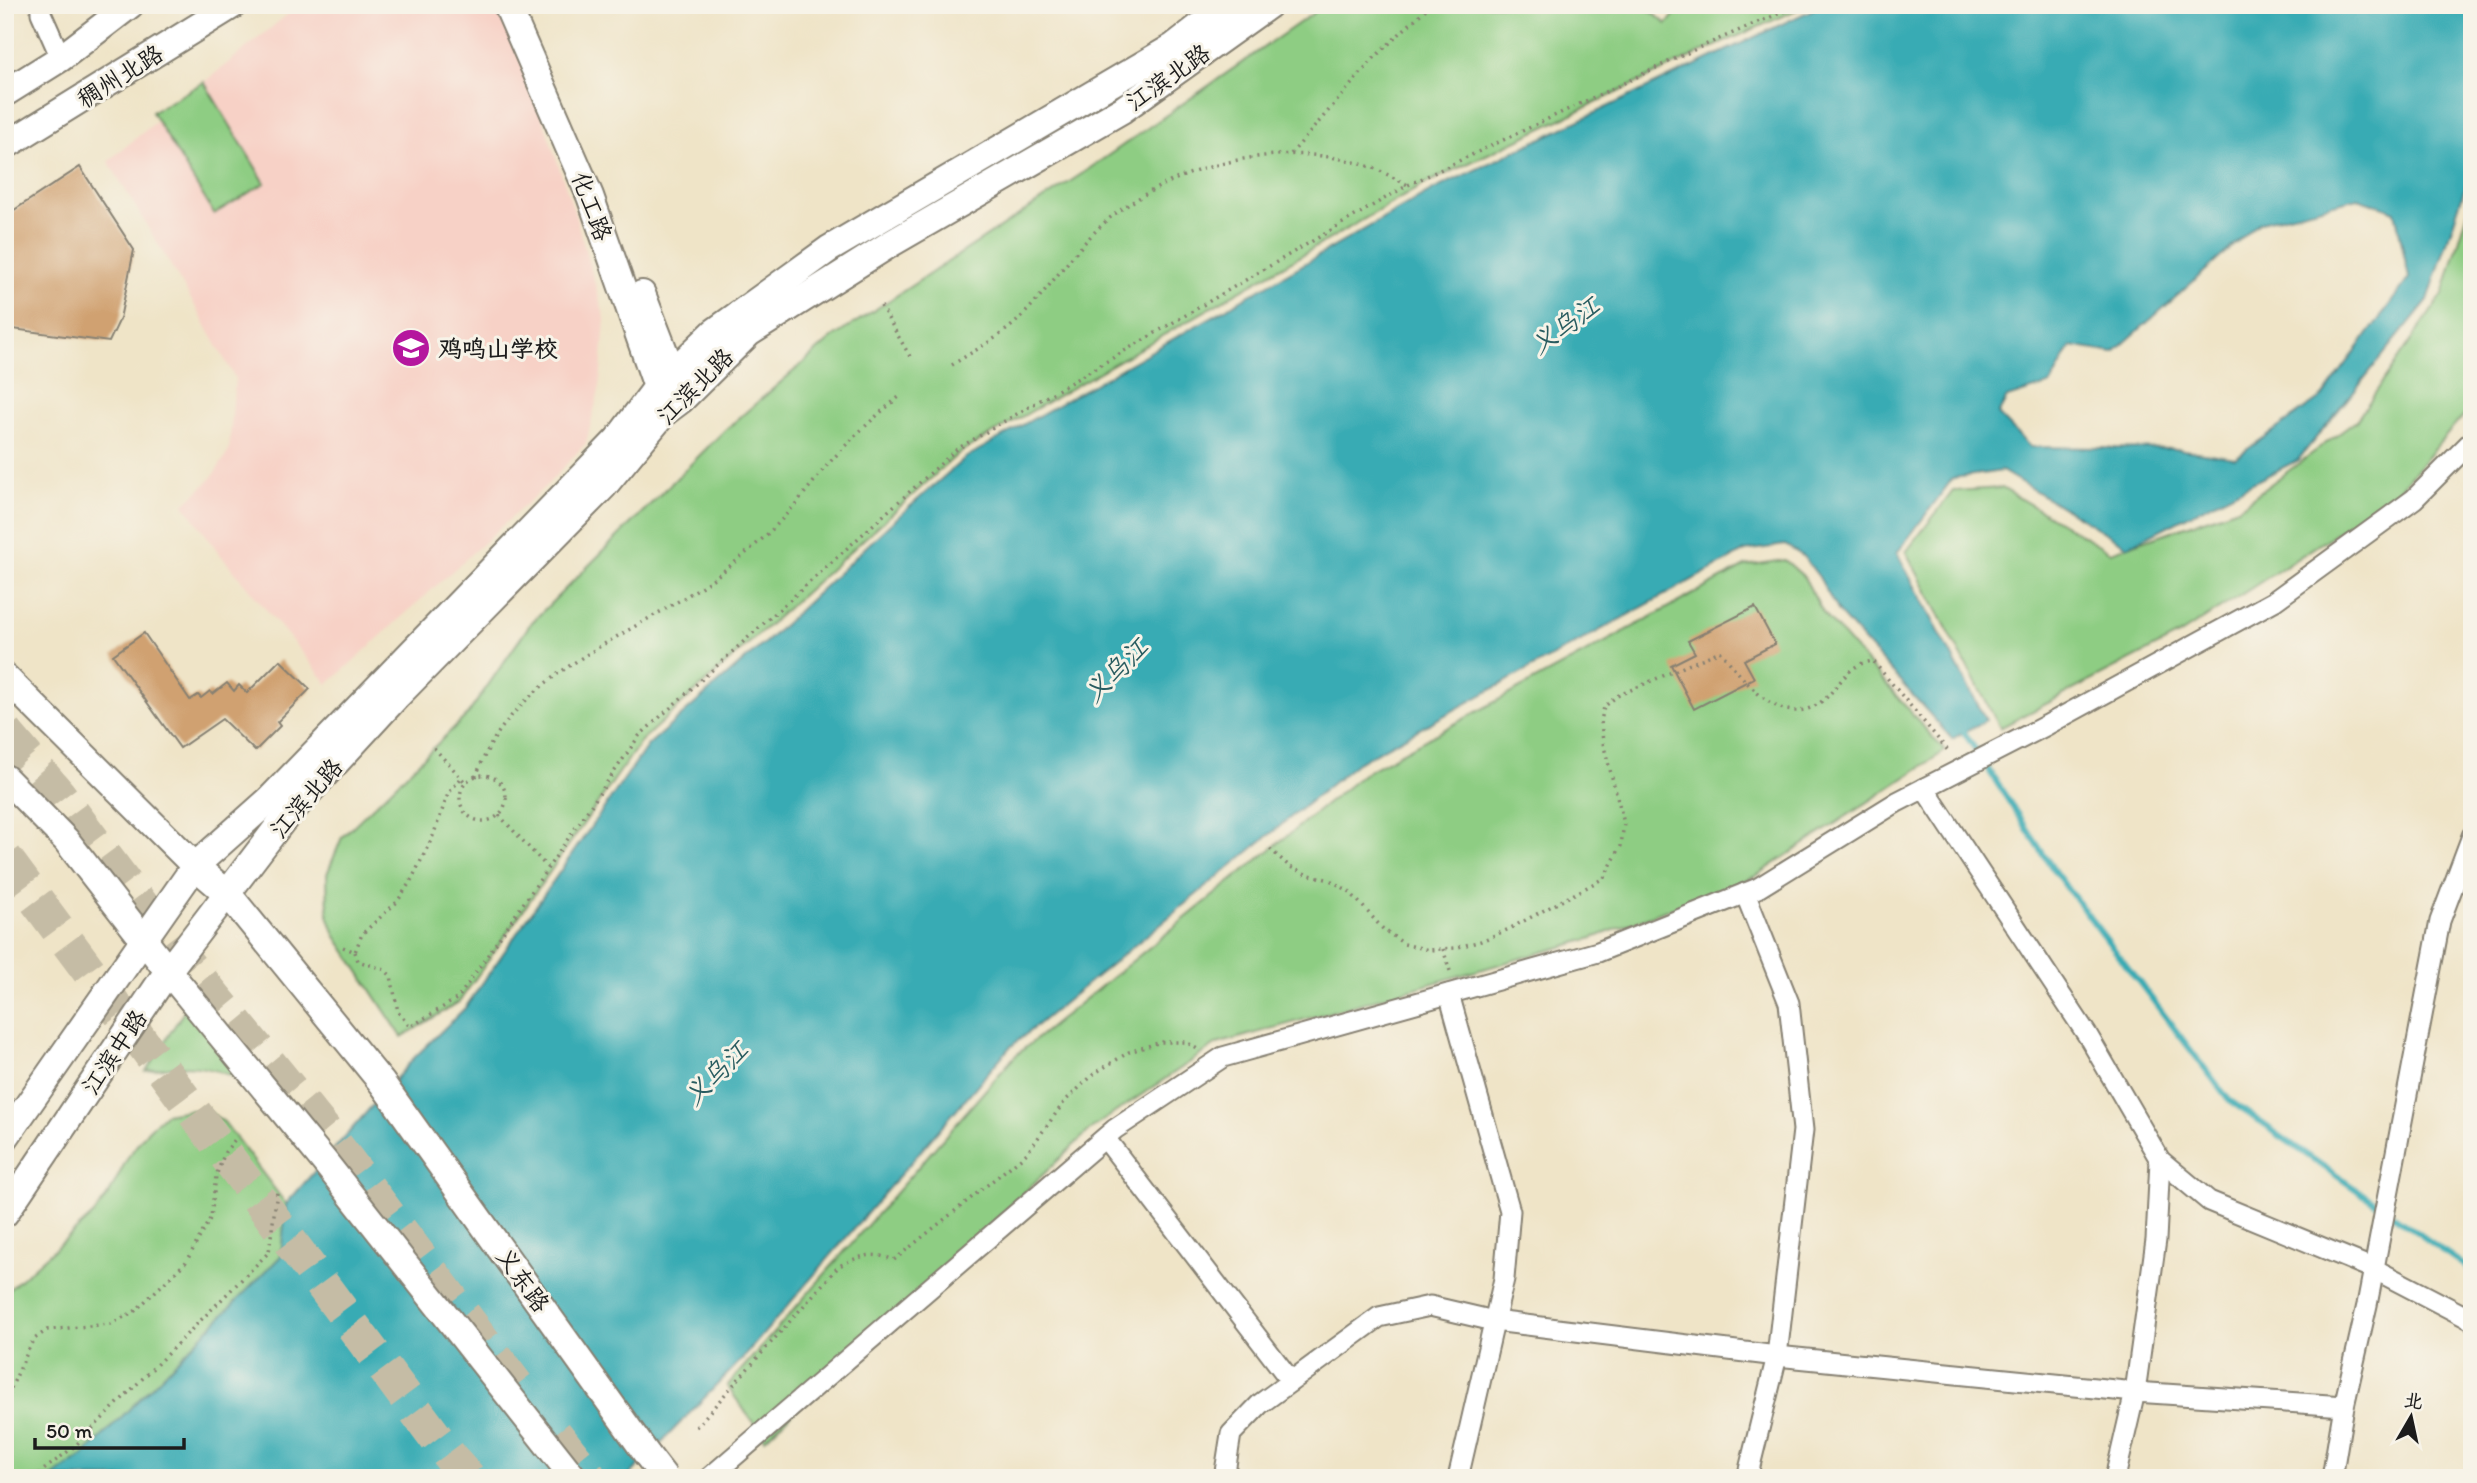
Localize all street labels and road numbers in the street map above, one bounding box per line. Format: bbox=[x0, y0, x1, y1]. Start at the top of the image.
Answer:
street label: 稠州北路 bbox=[72, 38, 168, 114]
street label: 江滨北路 bbox=[1120, 38, 1216, 116]
street label: 化工路 bbox=[566, 167, 618, 245]
street label: 江滨北路 bbox=[651, 342, 739, 430]
street label: 江滨北路 bbox=[264, 752, 348, 844]
street label: 江滨中路 bbox=[75, 1004, 153, 1100]
street label: 义东路 bbox=[490, 1242, 556, 1318]

